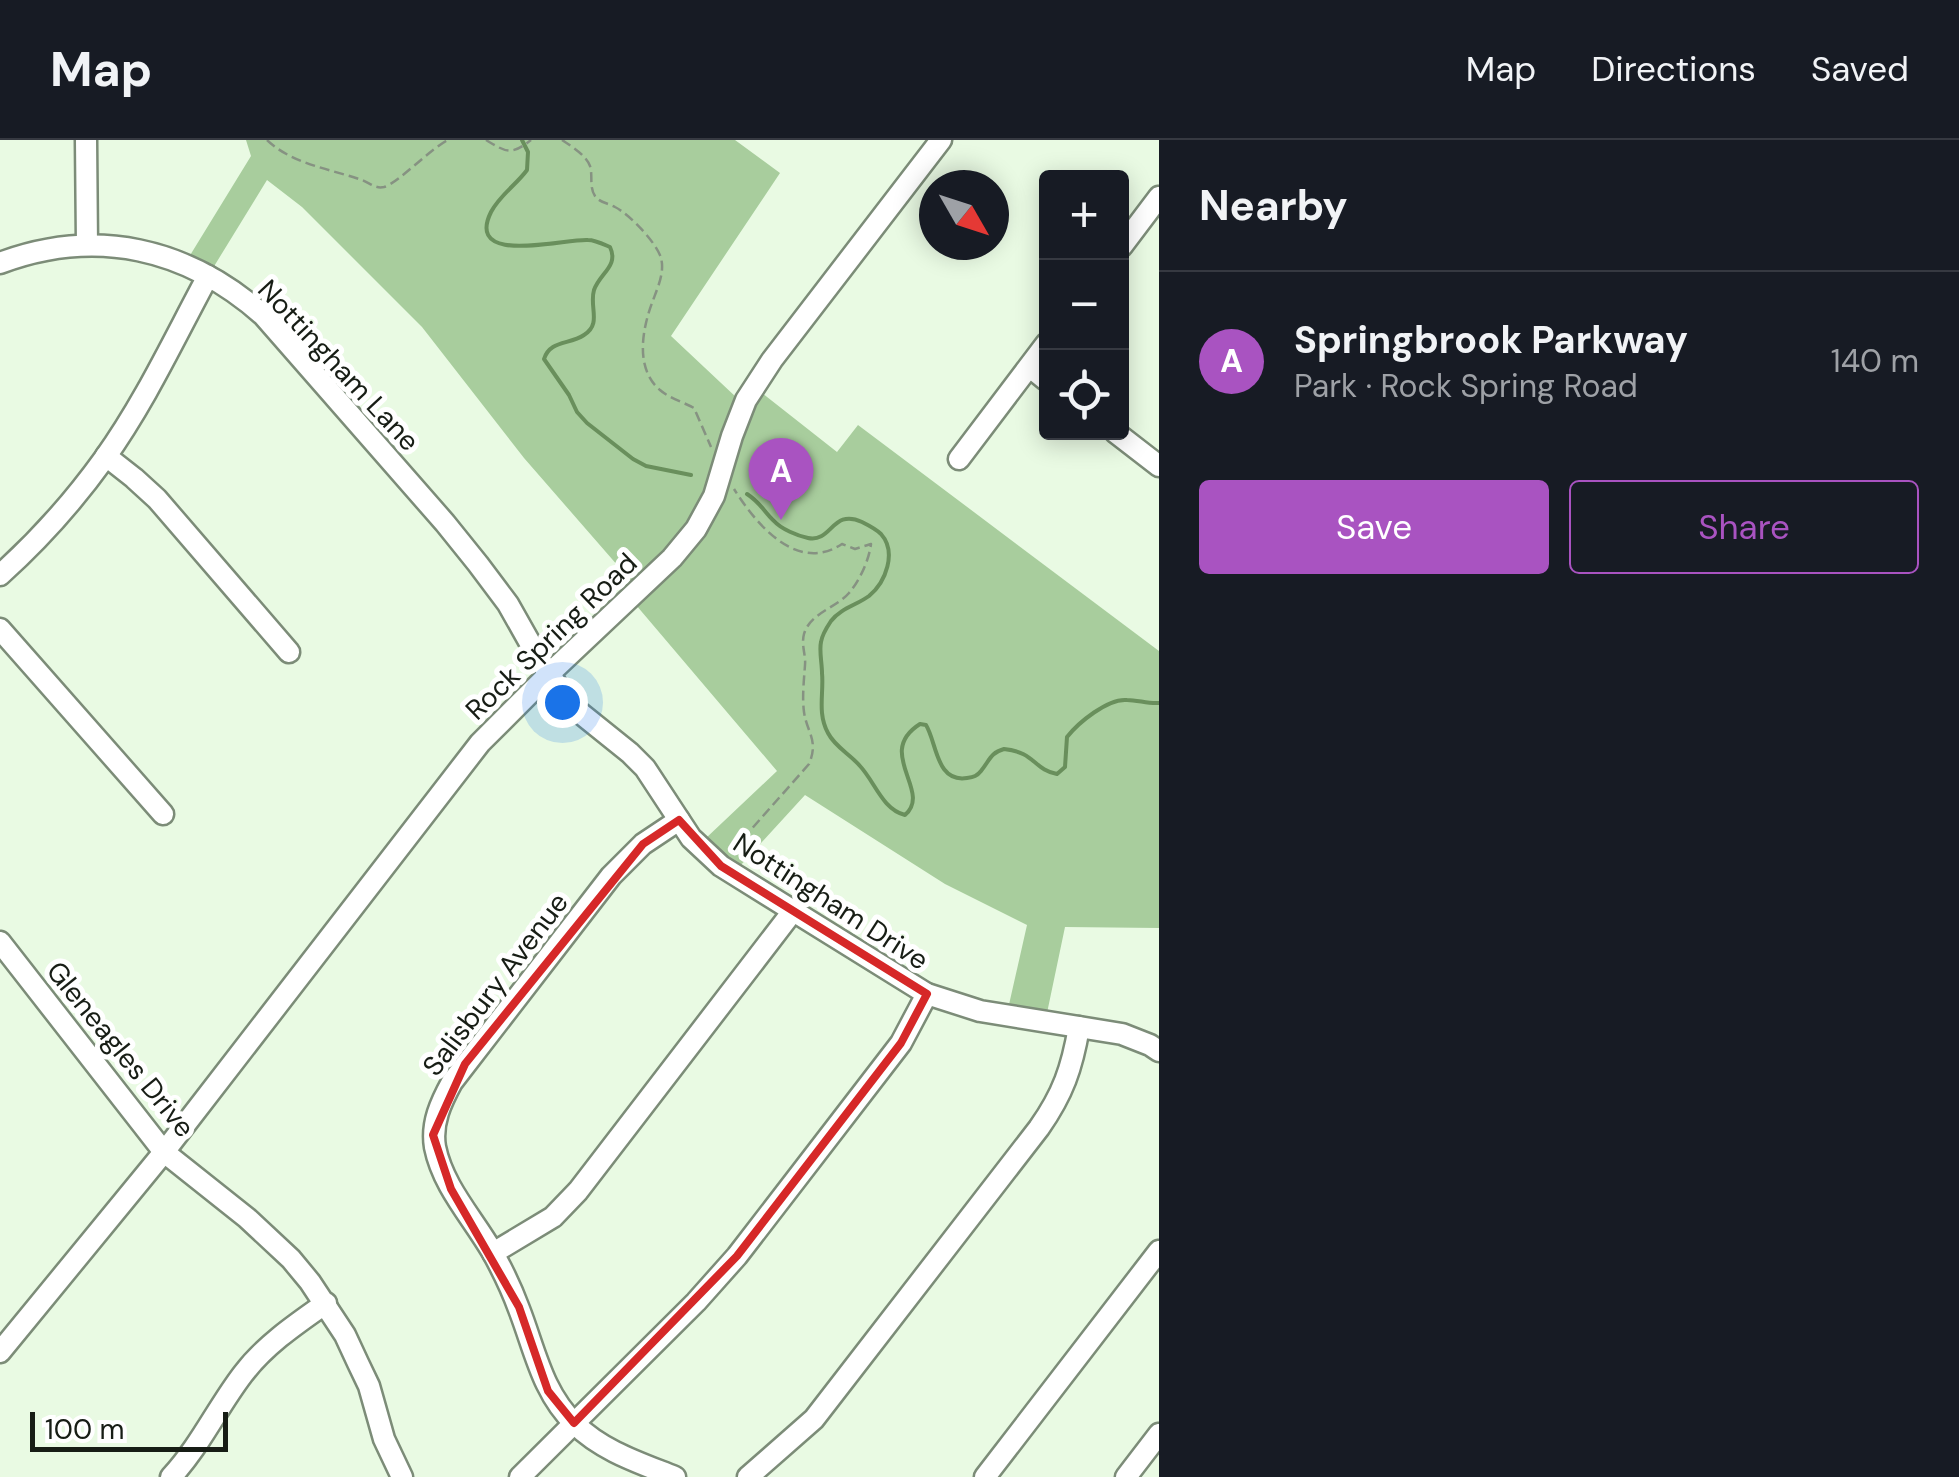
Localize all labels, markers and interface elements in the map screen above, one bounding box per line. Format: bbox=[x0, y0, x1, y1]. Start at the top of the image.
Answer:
text: Map bbox=[50, 38, 152, 101]
text: Map bbox=[1466, 46, 1536, 92]
text: Directions bbox=[1591, 46, 1756, 92]
text: Saved bbox=[1811, 46, 1909, 92]
north arrow bbox=[919, 170, 1009, 260]
map controls bbox=[1039, 170, 1129, 440]
button: + bbox=[1039, 170, 1129, 260]
text: Nearby bbox=[1199, 178, 1348, 233]
button: − bbox=[1039, 260, 1129, 350]
street label: Nottingham Lane bbox=[250, 272, 428, 459]
text: Springbrook Parkway bbox=[1294, 315, 1688, 365]
text: A bbox=[1220, 340, 1243, 382]
text: 140 m bbox=[1831, 340, 1919, 382]
button: locate bbox=[1039, 350, 1129, 440]
text: Park · Rock Spring Road bbox=[1294, 365, 1638, 407]
pin: A bbox=[748, 438, 814, 520]
button: Save bbox=[1199, 480, 1549, 574]
button: Share bbox=[1569, 480, 1919, 574]
street label: Rock Spring Road bbox=[458, 545, 645, 728]
your location bbox=[537, 677, 588, 728]
street label: Nottingham Drive bbox=[726, 824, 935, 978]
street label: Salisbury Avenue bbox=[414, 885, 577, 1084]
street label: Gleneagles Drive bbox=[38, 954, 203, 1145]
scale bar bbox=[30, 1407, 228, 1452]
text: 100 m bbox=[45, 1411, 124, 1448]

